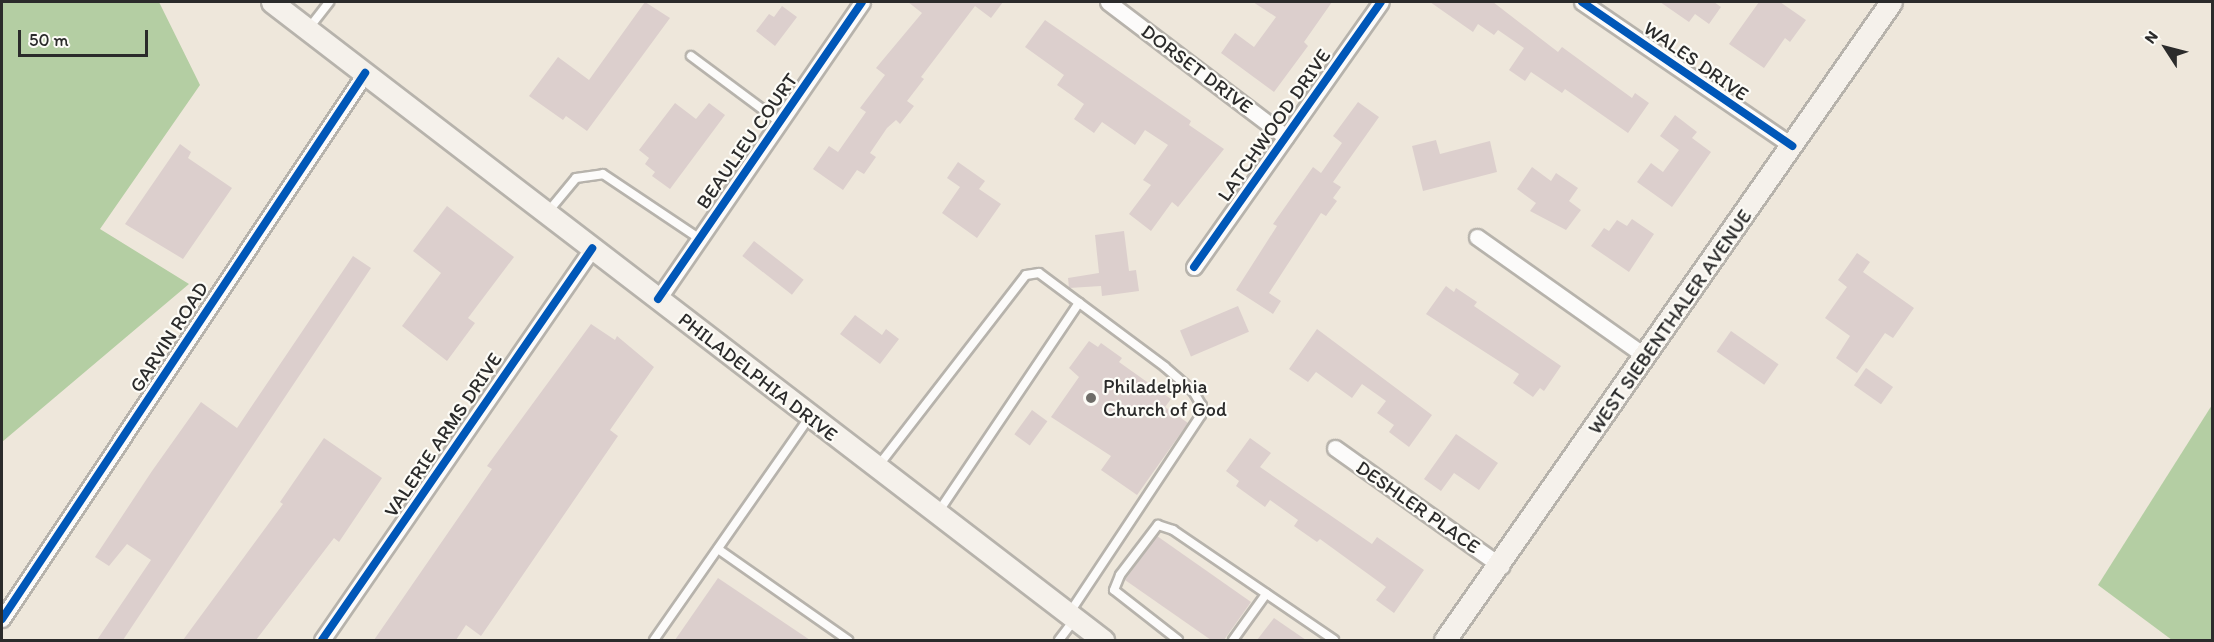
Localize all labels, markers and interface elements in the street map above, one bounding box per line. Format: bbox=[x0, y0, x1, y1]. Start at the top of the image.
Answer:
street label: WALES DRIVE bbox=[1639, 16, 1753, 106]
scale bar bbox=[21, 18, 152, 56]
north arrow bbox=[2136, 18, 2196, 78]
street label: DORSET DRIVE bbox=[1136, 19, 1258, 119]
text: N bbox=[2140, 27, 2162, 47]
text: 50 m bbox=[29, 29, 69, 51]
street label: LATCHWOOD DRIVE bbox=[1212, 44, 1336, 206]
street label: BEAULIEU COURT bbox=[691, 68, 803, 214]
street label: WEST SIEBENTHALER AVENUE bbox=[1583, 204, 1757, 440]
street label: GARVIN ROAD bbox=[125, 278, 213, 396]
street label: PHILADELPHIA DRIVE bbox=[673, 307, 843, 447]
street label: VALERIE ARMS DRIVE bbox=[379, 348, 507, 522]
place label: Philadelphia Church of God bbox=[1103, 374, 1227, 421]
marker: Philadelphia Church of God bbox=[1084, 391, 1098, 405]
street label: DESHLER PLACE bbox=[1351, 455, 1485, 559]

